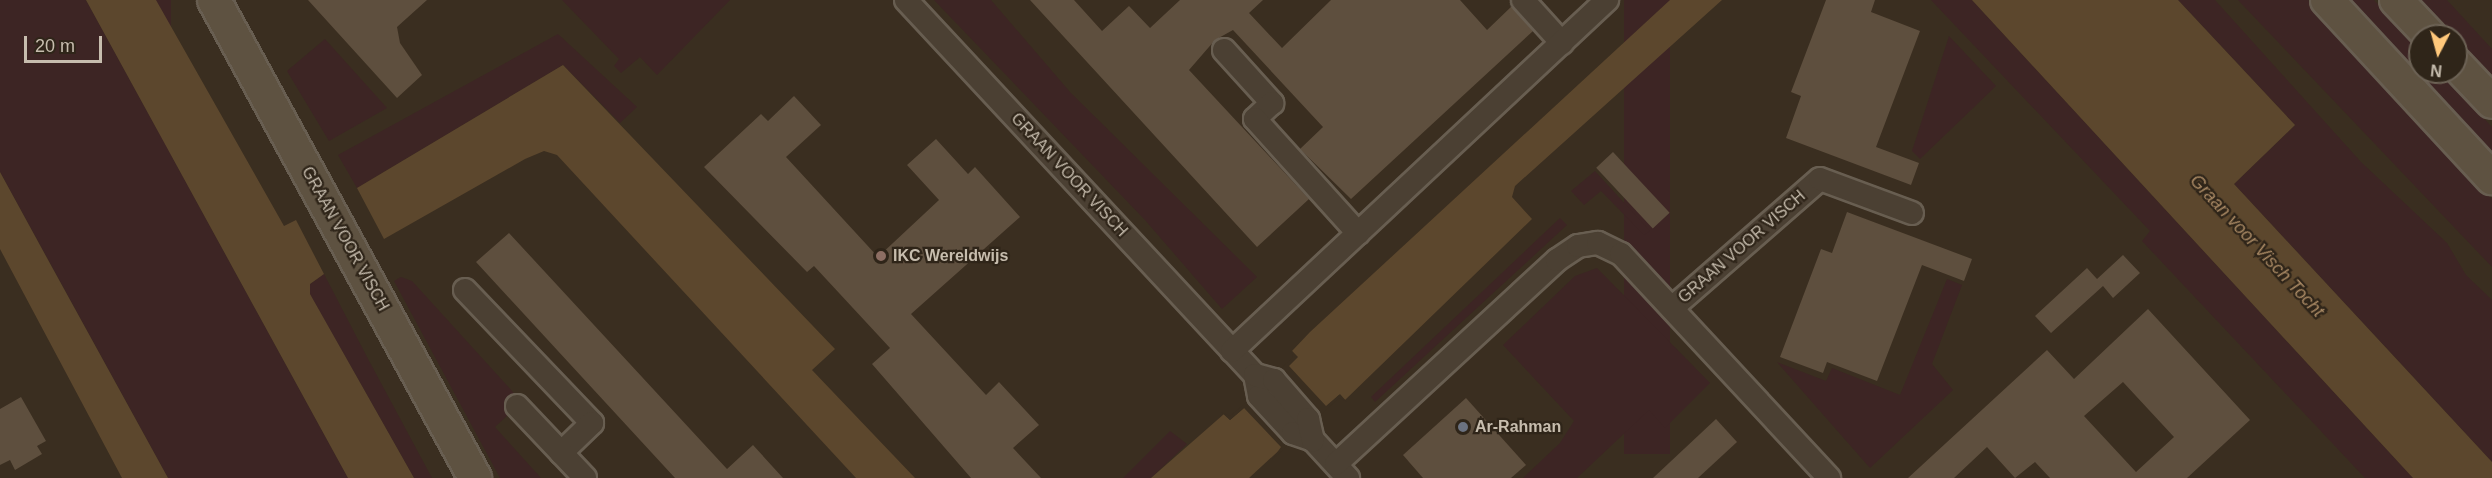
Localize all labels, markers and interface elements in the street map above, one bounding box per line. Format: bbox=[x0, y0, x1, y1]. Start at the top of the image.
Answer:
scale bar bbox=[27, 24, 105, 62]
north arrow bbox=[2408, 24, 2468, 84]
text: 20 m bbox=[35, 36, 75, 56]
text: N bbox=[2430, 61, 2443, 79]
street label: GRAAN VOOR VISCH bbox=[1007, 109, 1131, 241]
street label: GRAAN VOOR VISCH bbox=[297, 164, 393, 314]
water label: Graan voor Visch Tocht bbox=[2185, 170, 2329, 322]
street label: GRAAN VOOR VISCH bbox=[1675, 187, 1809, 307]
place label: IKC Wereldwijs bbox=[893, 246, 1008, 266]
marker: IKC Wereldwijs bbox=[874, 249, 888, 263]
place label: Ar-Rahman bbox=[1475, 417, 1561, 437]
marker: Ar-Rahman bbox=[1456, 420, 1470, 434]

